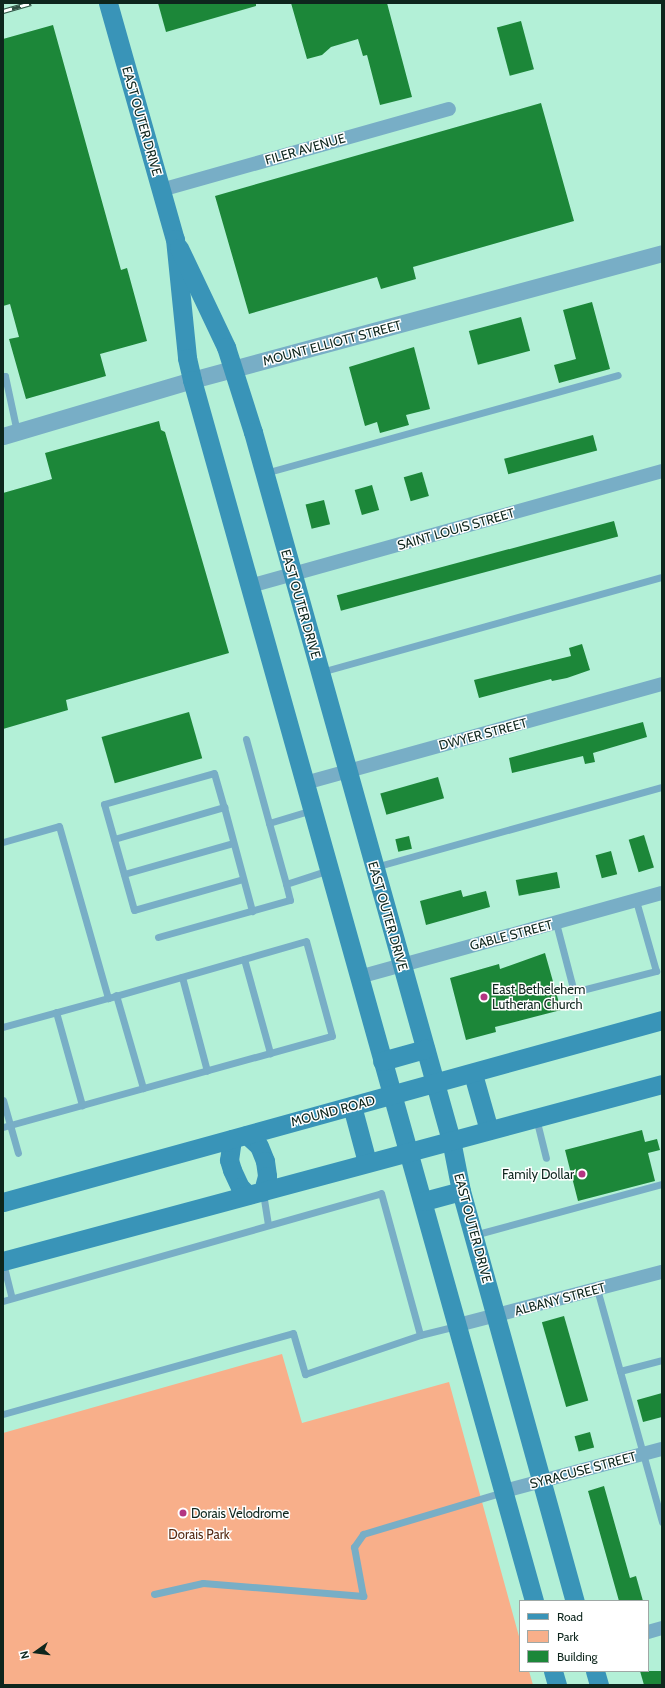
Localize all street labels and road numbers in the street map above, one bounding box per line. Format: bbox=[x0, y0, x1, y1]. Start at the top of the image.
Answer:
street label: EAST OUTER DRIVE bbox=[119, 65, 165, 177]
street label: FILER AVENUE bbox=[263, 130, 347, 168]
street label: MOUNT ELLIOTT STREET bbox=[261, 317, 403, 369]
street label: SAINT LOUIS STREET bbox=[396, 505, 516, 553]
street label: EAST OUTER DRIVE bbox=[278, 548, 324, 660]
street label: DWYER STREET bbox=[437, 715, 529, 753]
street label: EAST OUTER DRIVE bbox=[365, 860, 411, 972]
street label: GABLE STREET bbox=[468, 916, 554, 954]
street label: MOUND ROAD bbox=[289, 1092, 377, 1130]
street label: EAST OUTER DRIVE bbox=[451, 1172, 495, 1284]
street label: ALBANY STREET bbox=[513, 1279, 607, 1319]
street label: SYRACUSE STREET bbox=[528, 1448, 638, 1492]

